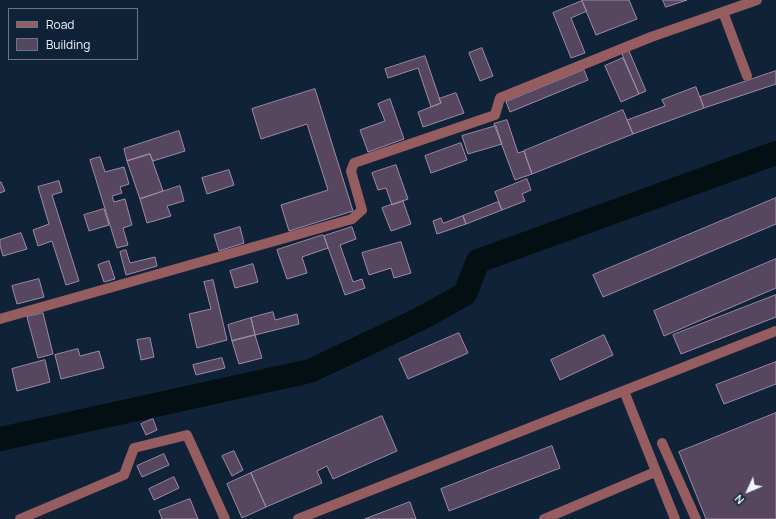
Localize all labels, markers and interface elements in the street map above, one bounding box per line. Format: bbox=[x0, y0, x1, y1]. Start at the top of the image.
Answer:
legend bbox=[8, 8, 138, 60]
text: Road bbox=[46, 16, 74, 33]
text: Building bbox=[46, 36, 90, 53]
north arrow bbox=[728, 471, 768, 511]
text: N bbox=[731, 492, 747, 508]

